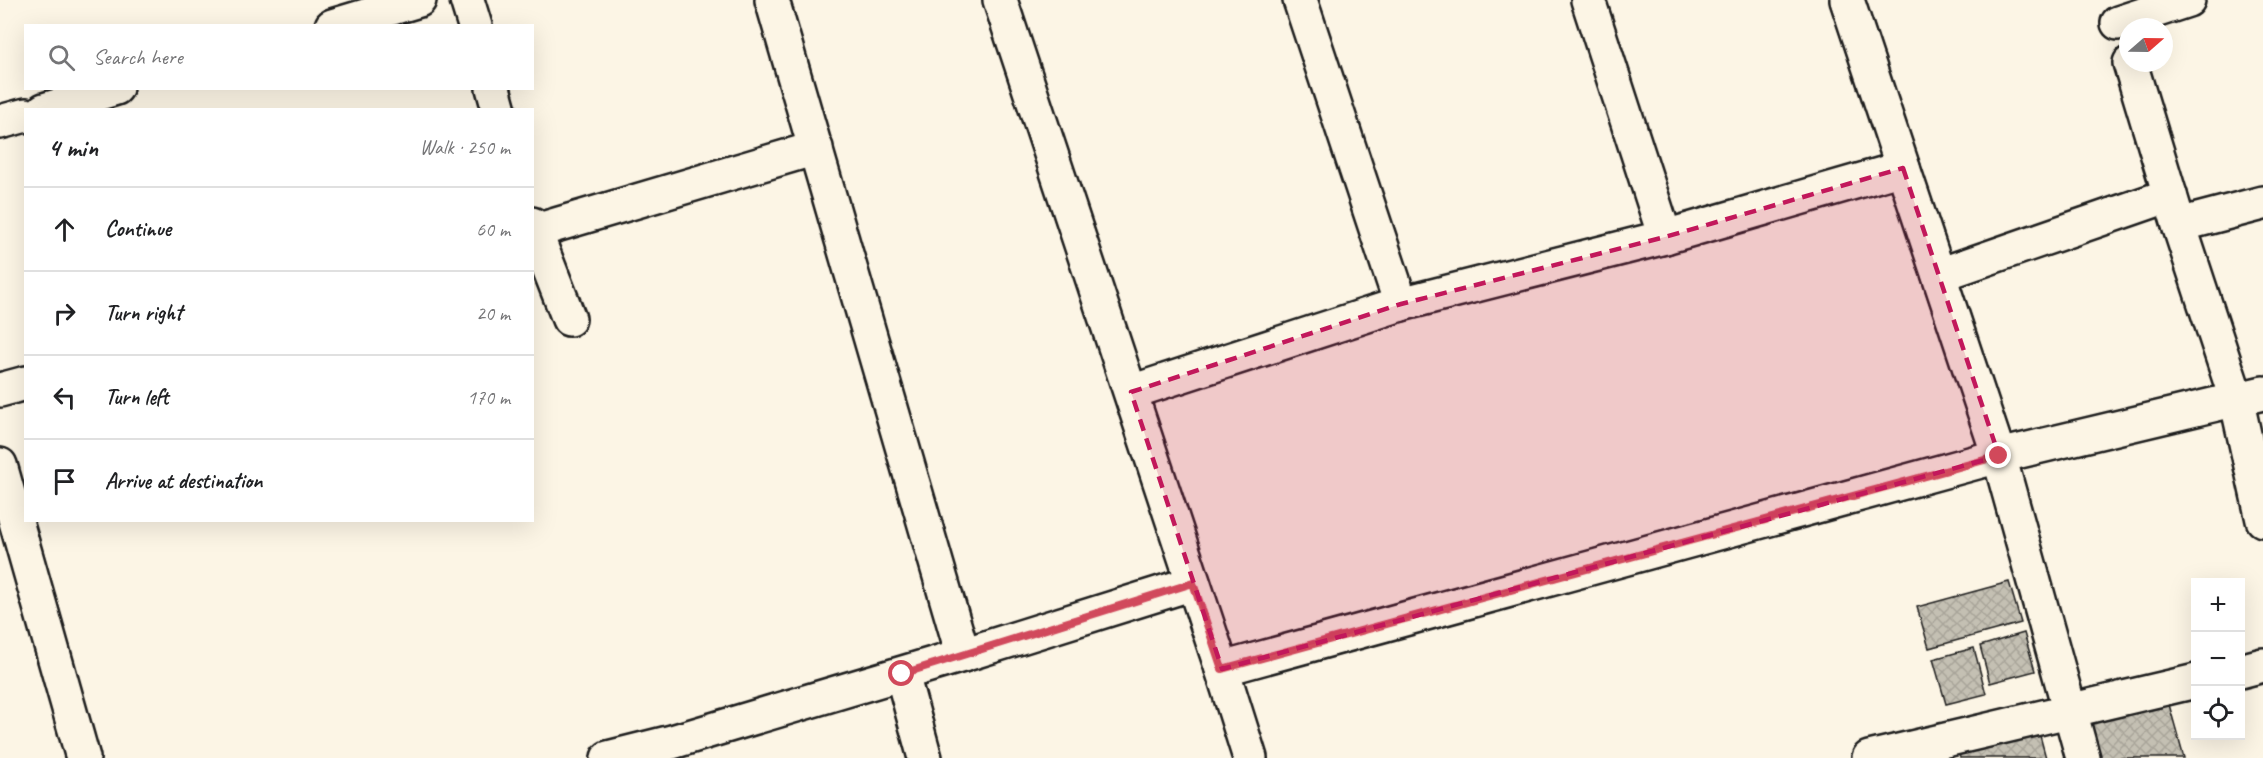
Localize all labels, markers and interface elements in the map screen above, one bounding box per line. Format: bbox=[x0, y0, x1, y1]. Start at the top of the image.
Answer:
north arrow bbox=[2119, 18, 2173, 72]
search box bbox=[24, 24, 534, 90]
icon: search bbox=[45, 41, 78, 74]
text: Search here bbox=[93, 43, 183, 71]
text: 4 min bbox=[48, 131, 98, 164]
text: Walk · 250 m bbox=[420, 135, 510, 160]
icon: ahead bbox=[48, 213, 81, 246]
text: Continue bbox=[105, 215, 171, 243]
text: 60 m bbox=[476, 217, 510, 242]
icon: right bbox=[48, 297, 81, 330]
text: Turn right bbox=[105, 299, 182, 327]
text: 20 m bbox=[476, 301, 510, 326]
icon: left bbox=[48, 381, 81, 414]
text: Turn left bbox=[105, 383, 169, 411]
text: 170 m bbox=[467, 385, 510, 410]
route end bbox=[1985, 442, 2011, 468]
icon: arrive bbox=[48, 465, 81, 498]
text: Arrive at destination bbox=[105, 467, 262, 495]
map controls bbox=[2191, 578, 2245, 740]
button: + bbox=[2191, 578, 2245, 632]
button: − bbox=[2191, 632, 2245, 686]
route start bbox=[888, 660, 914, 686]
button: locate bbox=[2191, 686, 2245, 740]

